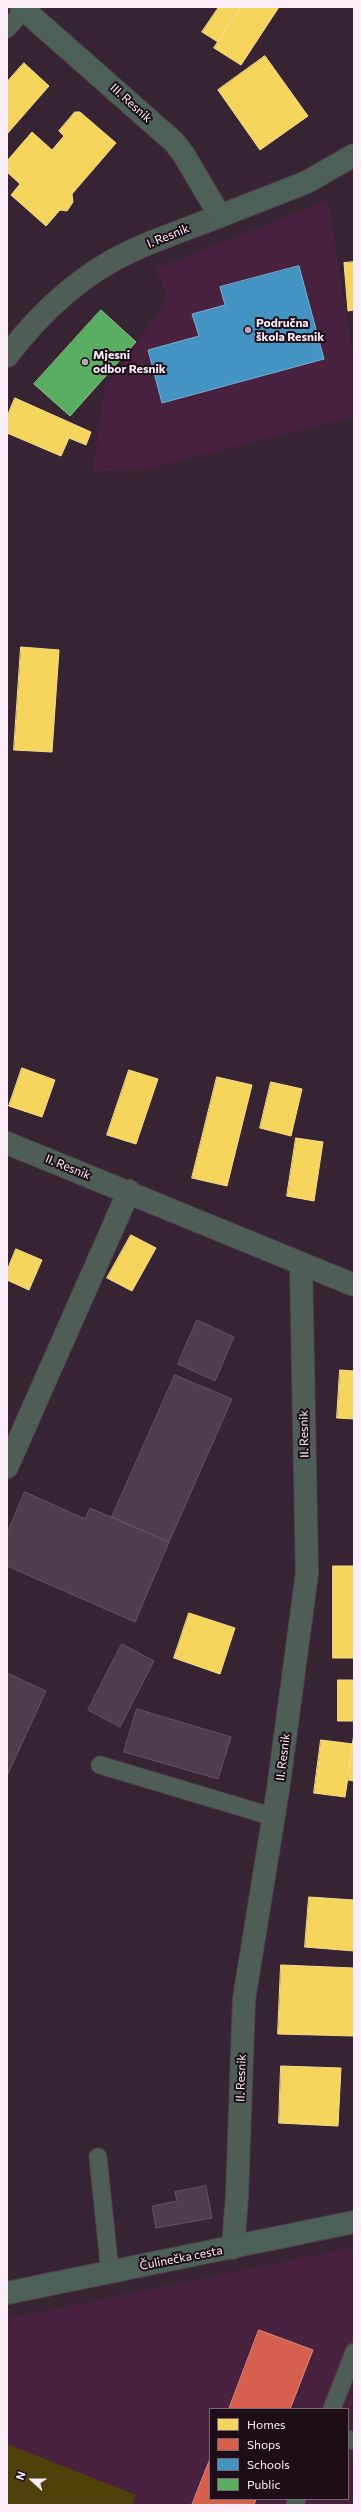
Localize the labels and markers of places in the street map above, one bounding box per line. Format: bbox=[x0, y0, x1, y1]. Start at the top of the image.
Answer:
place label: Područna škola Resnik bbox=[256, 316, 324, 344]
marker: Područna škola Resnik bbox=[243, 325, 253, 335]
place label: Mjesni odbor Resnik bbox=[93, 348, 166, 376]
marker: Mjesni odbor Resnik bbox=[80, 357, 90, 367]

